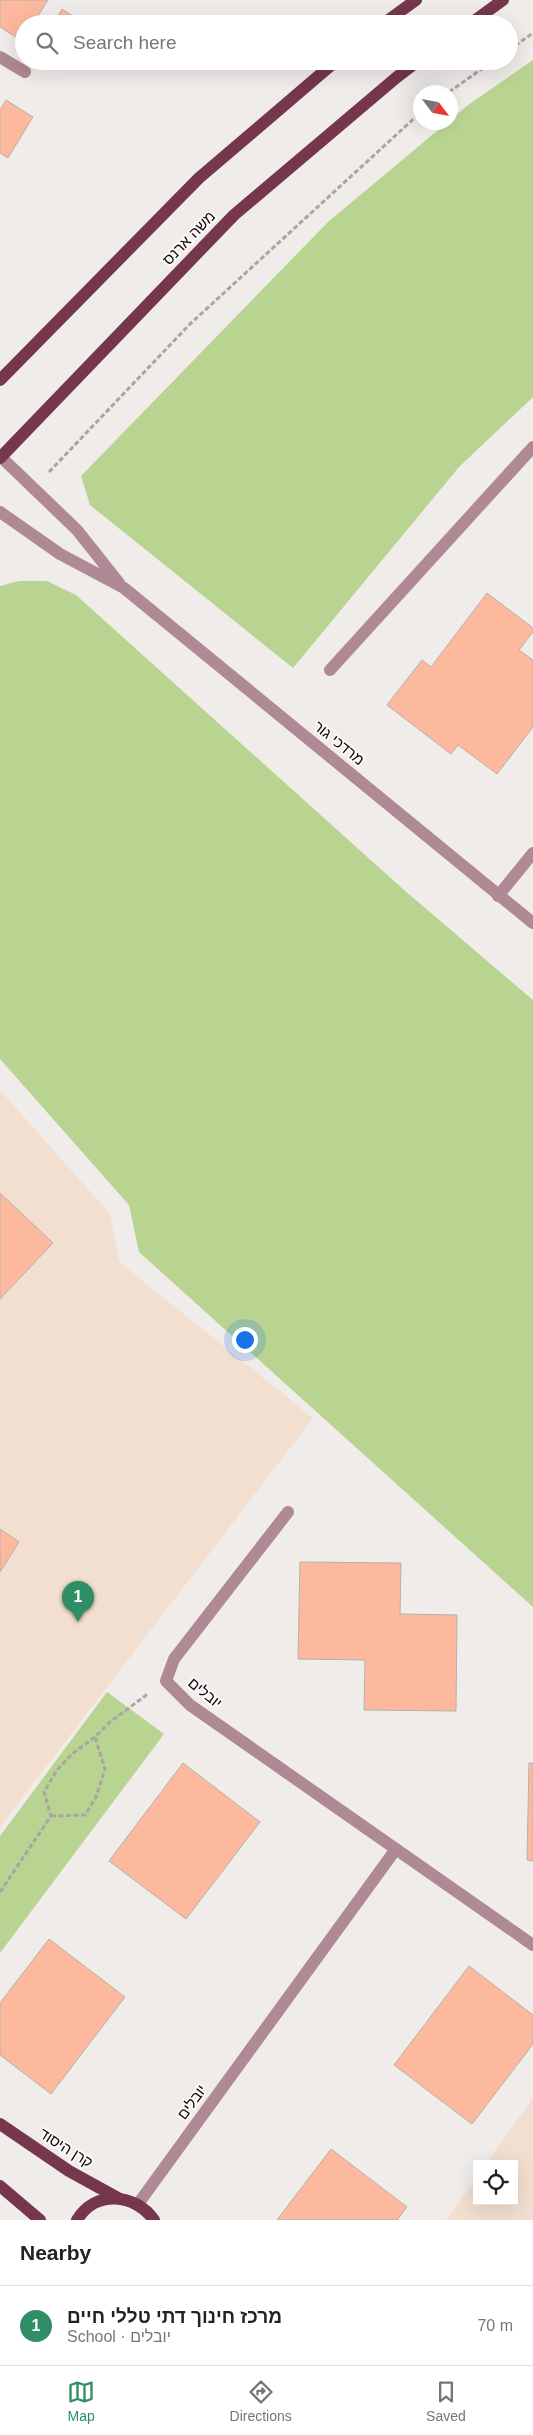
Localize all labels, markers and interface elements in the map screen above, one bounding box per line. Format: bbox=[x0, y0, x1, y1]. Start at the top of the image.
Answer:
search box bbox=[15, 15, 518, 70]
icon: search bbox=[33, 29, 61, 57]
text: Search here bbox=[73, 32, 177, 53]
north arrow bbox=[413, 85, 458, 130]
street label: משה ארנס bbox=[159, 207, 218, 268]
street label: מרדכי גור bbox=[311, 717, 368, 768]
your location bbox=[232, 1327, 258, 1353]
pin: 1 bbox=[62, 1581, 94, 1622]
street label: יובלים bbox=[185, 1674, 226, 1711]
street label: יובלים bbox=[173, 2081, 210, 2122]
street label: קרן היסוד bbox=[36, 2124, 96, 2171]
map controls bbox=[473, 2160, 518, 2205]
button: locate bbox=[473, 2160, 518, 2205]
text: Nearby bbox=[20, 2241, 91, 2264]
text: מרכז חינוך דתי טללי חיים bbox=[67, 2306, 282, 2327]
text: 1 bbox=[32, 2317, 40, 2334]
text: 70 m bbox=[477, 2317, 513, 2334]
text: School · יובלים bbox=[67, 2328, 171, 2345]
tab: Map bbox=[67, 2378, 95, 2424]
tab: Directions bbox=[230, 2378, 292, 2424]
tab: Saved bbox=[426, 2378, 466, 2424]

